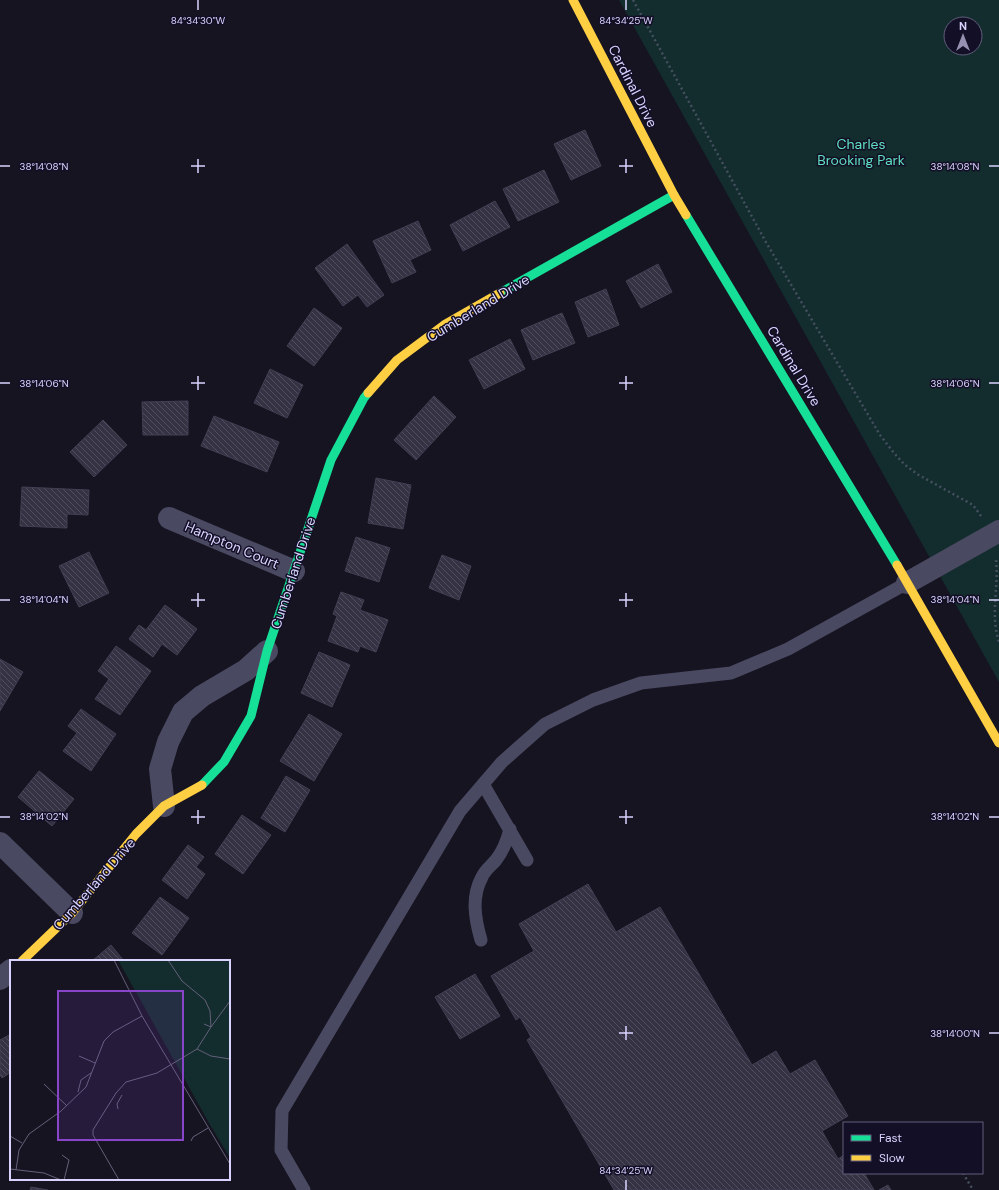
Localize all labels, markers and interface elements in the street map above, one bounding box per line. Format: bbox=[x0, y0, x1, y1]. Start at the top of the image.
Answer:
text: 84°34'30"W bbox=[171, 14, 226, 27]
text: 84°34'25"W bbox=[599, 14, 653, 27]
north arrow bbox=[943, 16, 983, 56]
text: N bbox=[959, 19, 967, 33]
street label: Cardinal Drive bbox=[604, 42, 662, 130]
park label: Charles Brooking Park bbox=[817, 135, 905, 169]
text: 38°14'08"N bbox=[20, 160, 69, 173]
text: 38°14'08"N bbox=[931, 160, 980, 173]
street label: Cumberland Drive bbox=[423, 270, 533, 346]
street label: Cardinal Drive bbox=[763, 323, 825, 409]
text: 38°14'06"N bbox=[19, 377, 69, 390]
text: 38°14'06"N bbox=[930, 377, 980, 390]
street label: Cumberland Drive bbox=[266, 515, 320, 631]
street label: Hampton Court bbox=[182, 517, 282, 573]
text: 38°14'04"N bbox=[20, 593, 69, 606]
text: 38°14'04"N bbox=[931, 593, 980, 606]
text: 38°14'02"N bbox=[20, 810, 68, 823]
text: 38°14'02"N bbox=[931, 810, 979, 823]
street label: Cumberland Drive bbox=[49, 834, 139, 934]
inset map bbox=[10, 960, 230, 1180]
text: 38°14'00"N bbox=[930, 1027, 980, 1040]
legend bbox=[843, 1122, 983, 1174]
text: Fast bbox=[879, 1130, 902, 1146]
text: Slow bbox=[879, 1150, 905, 1166]
text: 84°34'25"W bbox=[599, 1164, 653, 1177]

